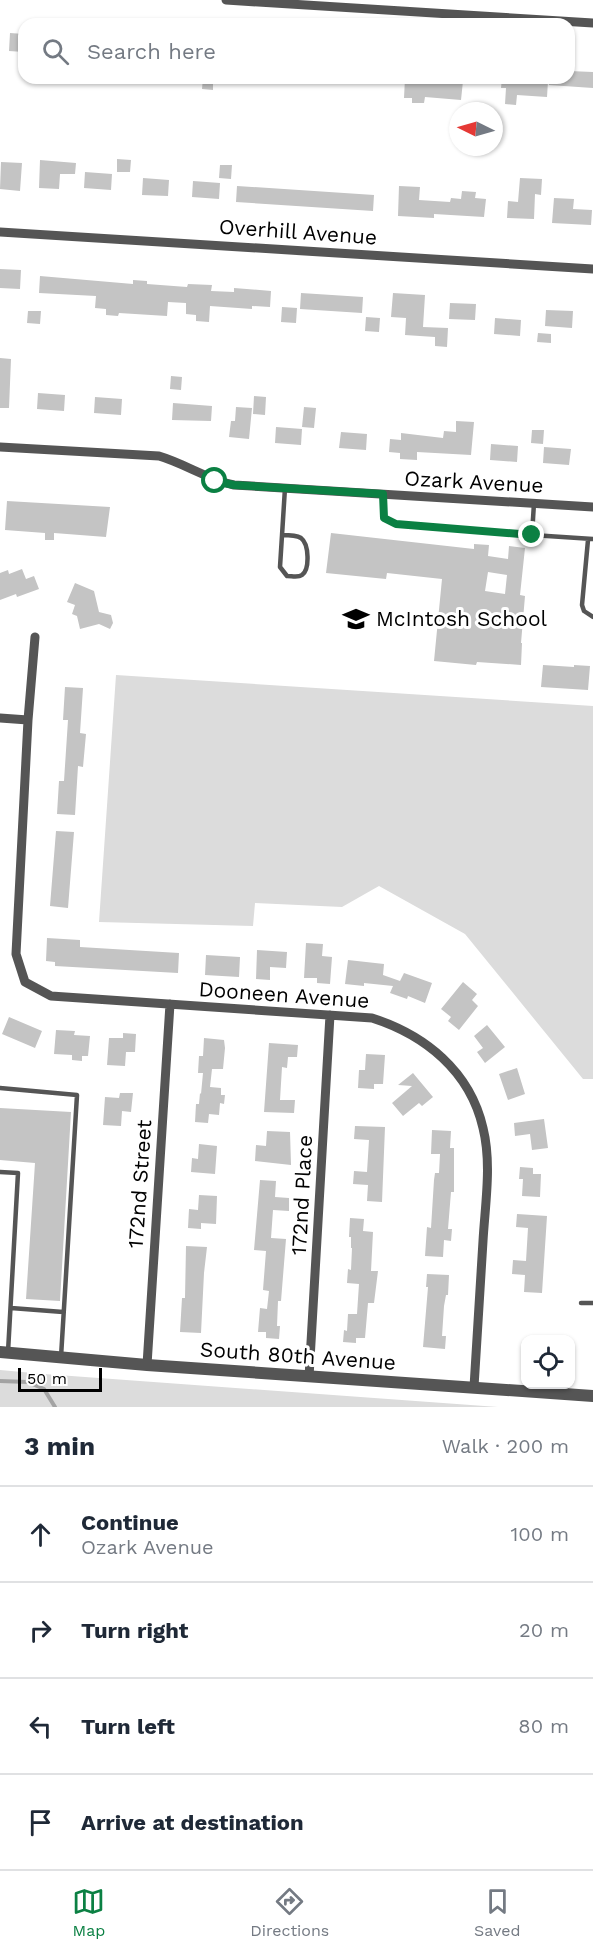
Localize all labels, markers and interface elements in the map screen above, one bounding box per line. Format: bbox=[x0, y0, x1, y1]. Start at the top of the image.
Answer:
search box bbox=[18, 18, 575, 84]
icon: search bbox=[39, 35, 72, 68]
text: Search here bbox=[87, 39, 216, 64]
north arrow bbox=[449, 102, 503, 156]
street label: Overhill Avenue bbox=[218, 213, 378, 250]
street label: Ozark Avenue bbox=[404, 465, 544, 498]
route start bbox=[201, 467, 227, 493]
route end bbox=[518, 521, 544, 547]
school or university icon: McIntosh School bbox=[341, 604, 371, 634]
place label: McIntosh School bbox=[376, 606, 548, 631]
street label: Dooneen Avenue bbox=[198, 976, 370, 1013]
street label: 172nd Street bbox=[123, 1119, 156, 1249]
street label: 172nd Place bbox=[286, 1134, 317, 1256]
map controls bbox=[521, 1335, 575, 1389]
button: locate bbox=[521, 1335, 575, 1389]
street label: South 80th Avenue bbox=[199, 1336, 397, 1375]
scale bar bbox=[18, 1365, 102, 1392]
text: 50 m bbox=[27, 1369, 67, 1388]
text: 3 min bbox=[24, 1431, 95, 1461]
text: Walk · 200 m bbox=[442, 1434, 569, 1458]
text: Continue bbox=[81, 1510, 179, 1535]
icon: ahead bbox=[24, 1518, 57, 1551]
text: 100 m bbox=[510, 1522, 569, 1546]
text: Ozark Avenue bbox=[81, 1535, 214, 1559]
icon: right bbox=[24, 1614, 57, 1647]
text: Turn right bbox=[81, 1618, 188, 1643]
text: 20 m bbox=[519, 1618, 569, 1642]
icon: left bbox=[24, 1710, 57, 1743]
text: Turn left bbox=[81, 1714, 175, 1739]
text: 80 m bbox=[518, 1714, 569, 1738]
icon: arrive bbox=[24, 1806, 57, 1839]
text: Arrive at destination bbox=[81, 1810, 304, 1835]
tab: Map bbox=[72, 1885, 105, 1940]
tab: Directions bbox=[250, 1885, 329, 1940]
tab: Saved bbox=[474, 1885, 521, 1940]

